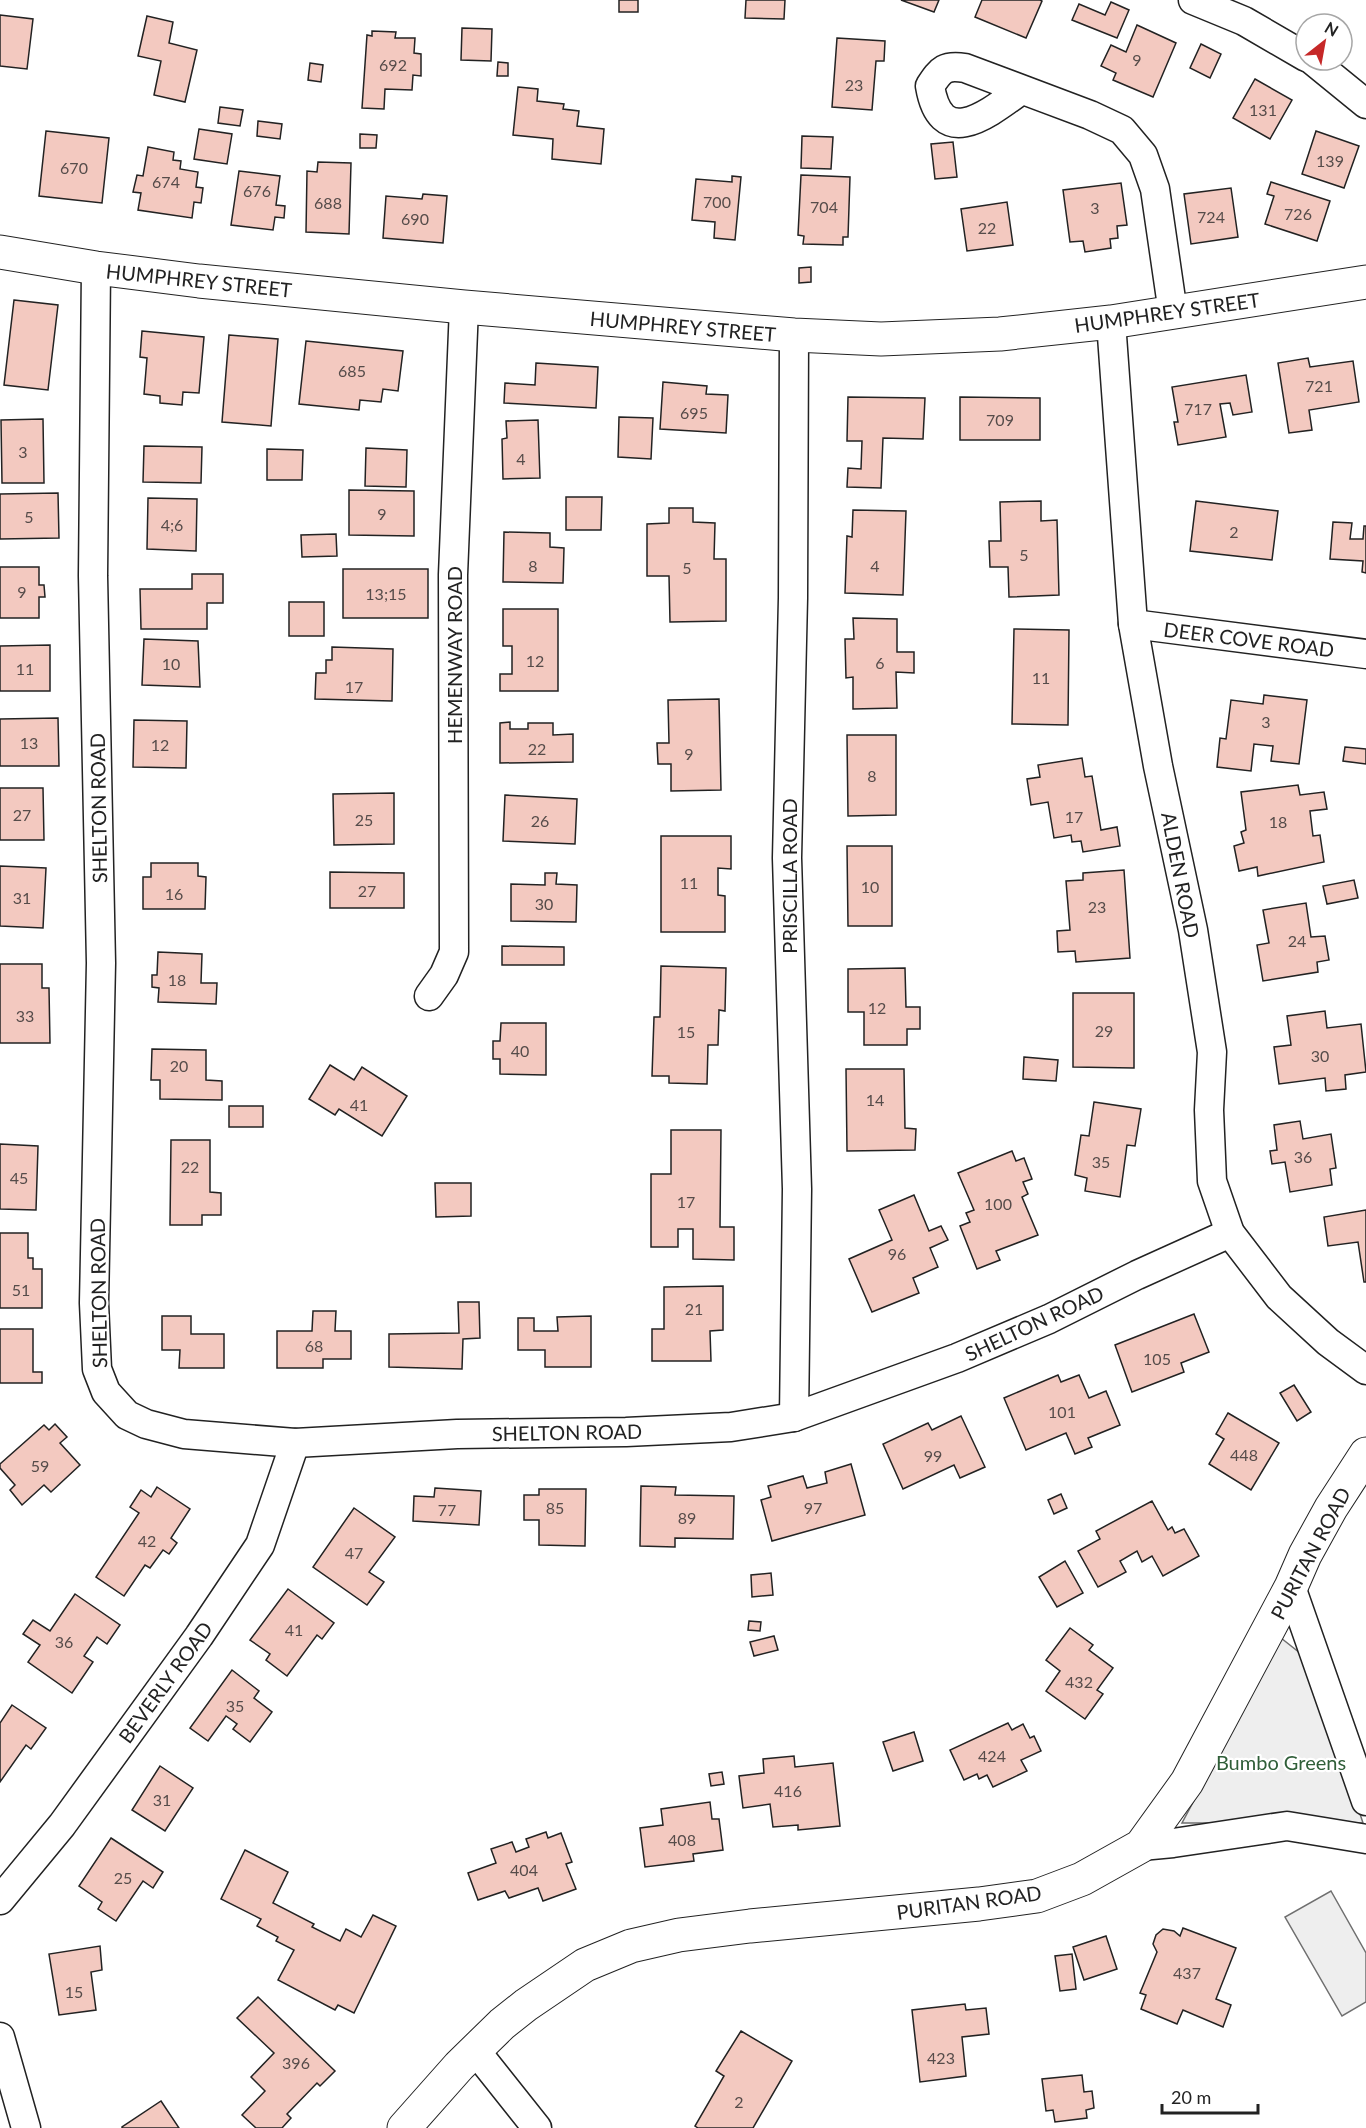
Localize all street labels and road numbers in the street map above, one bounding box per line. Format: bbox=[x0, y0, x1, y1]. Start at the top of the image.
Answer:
street label: HUMPHREY STREET bbox=[105, 258, 293, 302]
street label: HUMPHREY STREET bbox=[1073, 287, 1261, 337]
street label: HUMPHREY STREET bbox=[589, 306, 777, 346]
street label: HEMENWAY ROAD bbox=[442, 566, 466, 744]
street label: DEER COVE ROAD bbox=[1162, 617, 1336, 661]
street label: SHELTON ROAD bbox=[85, 733, 111, 883]
street label: PRISCILLA ROAD bbox=[777, 798, 801, 954]
street label: ALDEN ROAD bbox=[1157, 810, 1205, 940]
street label: SHELTON ROAD bbox=[85, 1218, 111, 1368]
street label: SHELTON ROAD bbox=[961, 1280, 1107, 1366]
street label: SHELTON ROAD bbox=[492, 1419, 642, 1445]
street label: PURITAN ROAD bbox=[1265, 1483, 1355, 1623]
street label: BEVERLY ROAD bbox=[113, 1617, 217, 1747]
street label: PURITAN ROAD bbox=[895, 1880, 1043, 1924]

